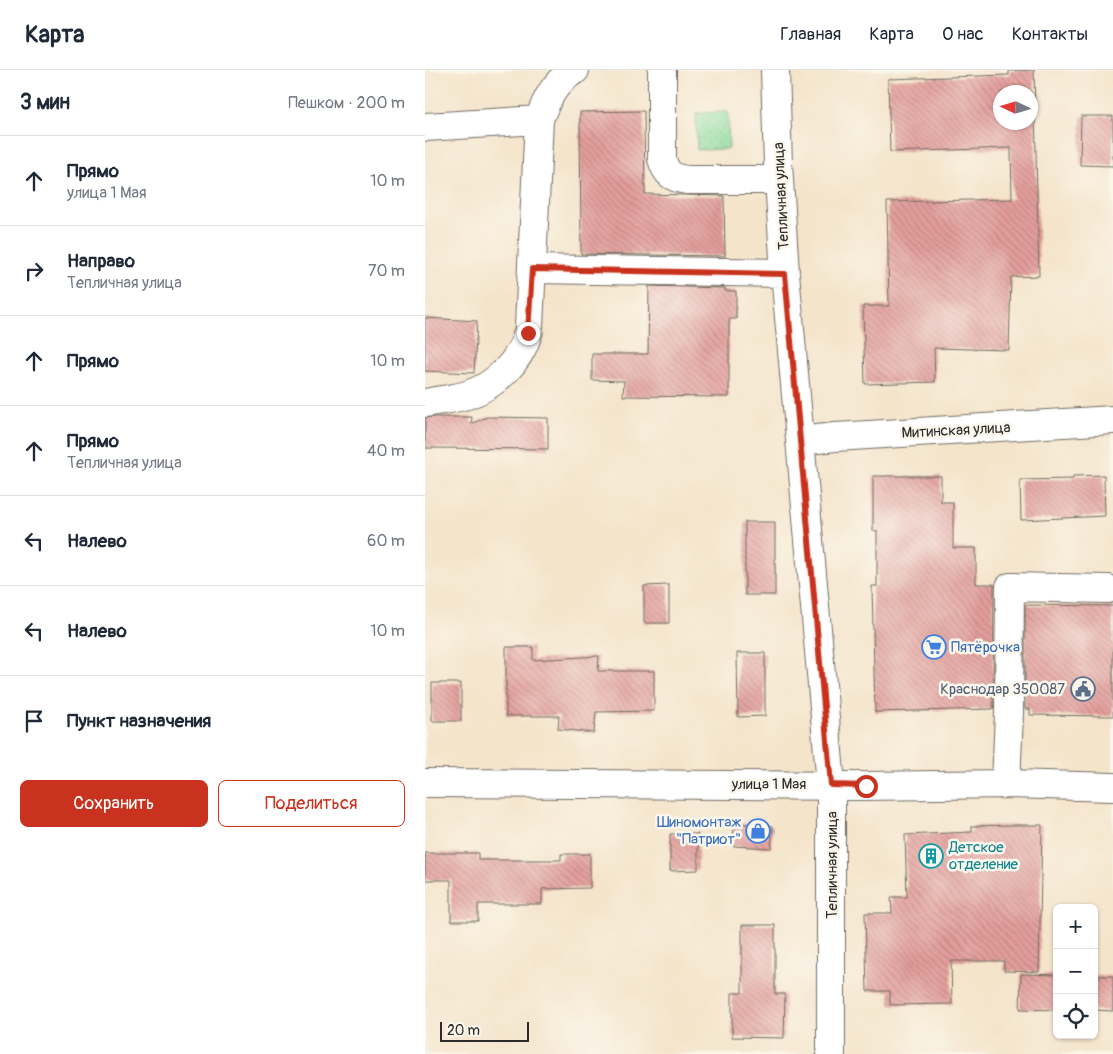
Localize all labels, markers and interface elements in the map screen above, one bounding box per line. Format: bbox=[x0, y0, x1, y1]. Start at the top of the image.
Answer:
text: Карта bbox=[25, 20, 84, 49]
text: Главная bbox=[780, 23, 841, 46]
text: Карта bbox=[869, 23, 914, 46]
text: О нас bbox=[942, 23, 984, 46]
text: Контакты bbox=[1012, 23, 1088, 46]
north arrow bbox=[993, 85, 1038, 130]
text: 3 мин bbox=[20, 89, 70, 116]
text: Пешком · 200 m bbox=[288, 93, 405, 113]
street label: Тепличная улица bbox=[769, 142, 794, 250]
text: Прямо bbox=[67, 159, 119, 183]
icon: ahead bbox=[20, 167, 48, 195]
text: 10 m bbox=[370, 171, 405, 191]
text: улица 1 Мая bbox=[67, 183, 147, 203]
text: Направо bbox=[67, 249, 135, 273]
icon: right bbox=[20, 257, 48, 285]
text: 70 m bbox=[368, 261, 405, 281]
text: Тепличная улица bbox=[67, 273, 182, 293]
route end bbox=[517, 322, 540, 345]
icon: ahead bbox=[20, 347, 48, 375]
text: Прямо bbox=[67, 349, 119, 373]
text: 10 m bbox=[370, 351, 405, 371]
street label: Митинская улица bbox=[901, 418, 1011, 443]
text: Прямо bbox=[67, 429, 119, 453]
icon: ahead bbox=[20, 437, 48, 465]
text: 40 m bbox=[367, 441, 405, 461]
text: Тепличная улица bbox=[67, 453, 182, 473]
icon: left bbox=[20, 527, 48, 555]
text: Налево bbox=[67, 529, 127, 553]
text: 60 m bbox=[367, 531, 405, 551]
icon: left bbox=[20, 617, 48, 645]
text: Налево bbox=[67, 619, 127, 643]
text: 10 m bbox=[370, 621, 405, 641]
supermarket icon: Пятёрочка bbox=[921, 634, 947, 660]
place label: Пятёрочка bbox=[951, 638, 1020, 657]
public building icon: Краснодар 350087 bbox=[1070, 676, 1096, 702]
place label: Краснодар 350087 bbox=[940, 680, 1065, 699]
icon: arrive bbox=[20, 707, 48, 735]
text: Пункт назначения bbox=[67, 709, 211, 733]
street label: улица 1 Мая bbox=[731, 775, 806, 794]
route start bbox=[855, 775, 878, 798]
button: Сохранить bbox=[20, 780, 208, 827]
button: Поделиться bbox=[218, 780, 405, 827]
street label: Тепличная улица bbox=[823, 811, 842, 919]
place label: Шиномонтаж "Патриот" bbox=[657, 813, 741, 849]
shop icon: Шиномонтаж "Патриот" bbox=[745, 818, 771, 844]
place label: Детское отделение bbox=[948, 838, 1018, 874]
building icon: Детское отделение bbox=[918, 843, 944, 869]
map controls bbox=[1053, 904, 1098, 1039]
button: + bbox=[1053, 904, 1098, 949]
button: − bbox=[1053, 949, 1098, 994]
button: locate bbox=[1053, 994, 1098, 1039]
scale bar bbox=[440, 1019, 529, 1042]
text: 20 m bbox=[447, 1022, 480, 1039]

